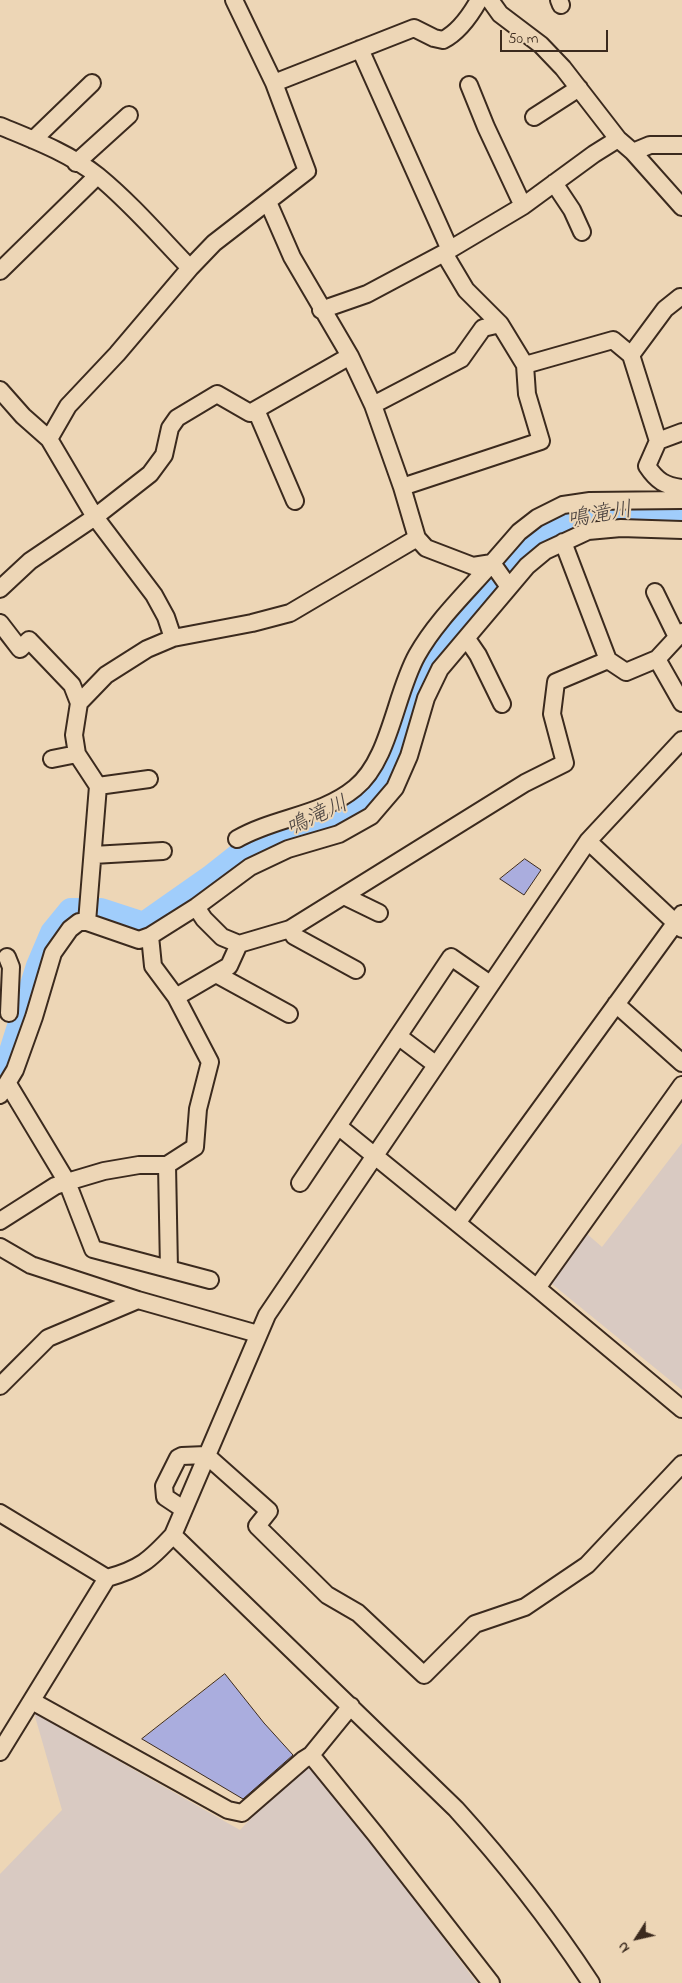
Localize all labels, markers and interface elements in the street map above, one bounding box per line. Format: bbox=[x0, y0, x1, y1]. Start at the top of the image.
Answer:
scale bar bbox=[502, 20, 610, 52]
text: 50 m bbox=[508, 28, 538, 50]
water label: 鳴滝川 bbox=[565, 498, 635, 536]
water label: 鳴滝川 bbox=[283, 792, 353, 844]
north arrow bbox=[612, 1913, 662, 1963]
text: N bbox=[613, 1937, 636, 1957]

